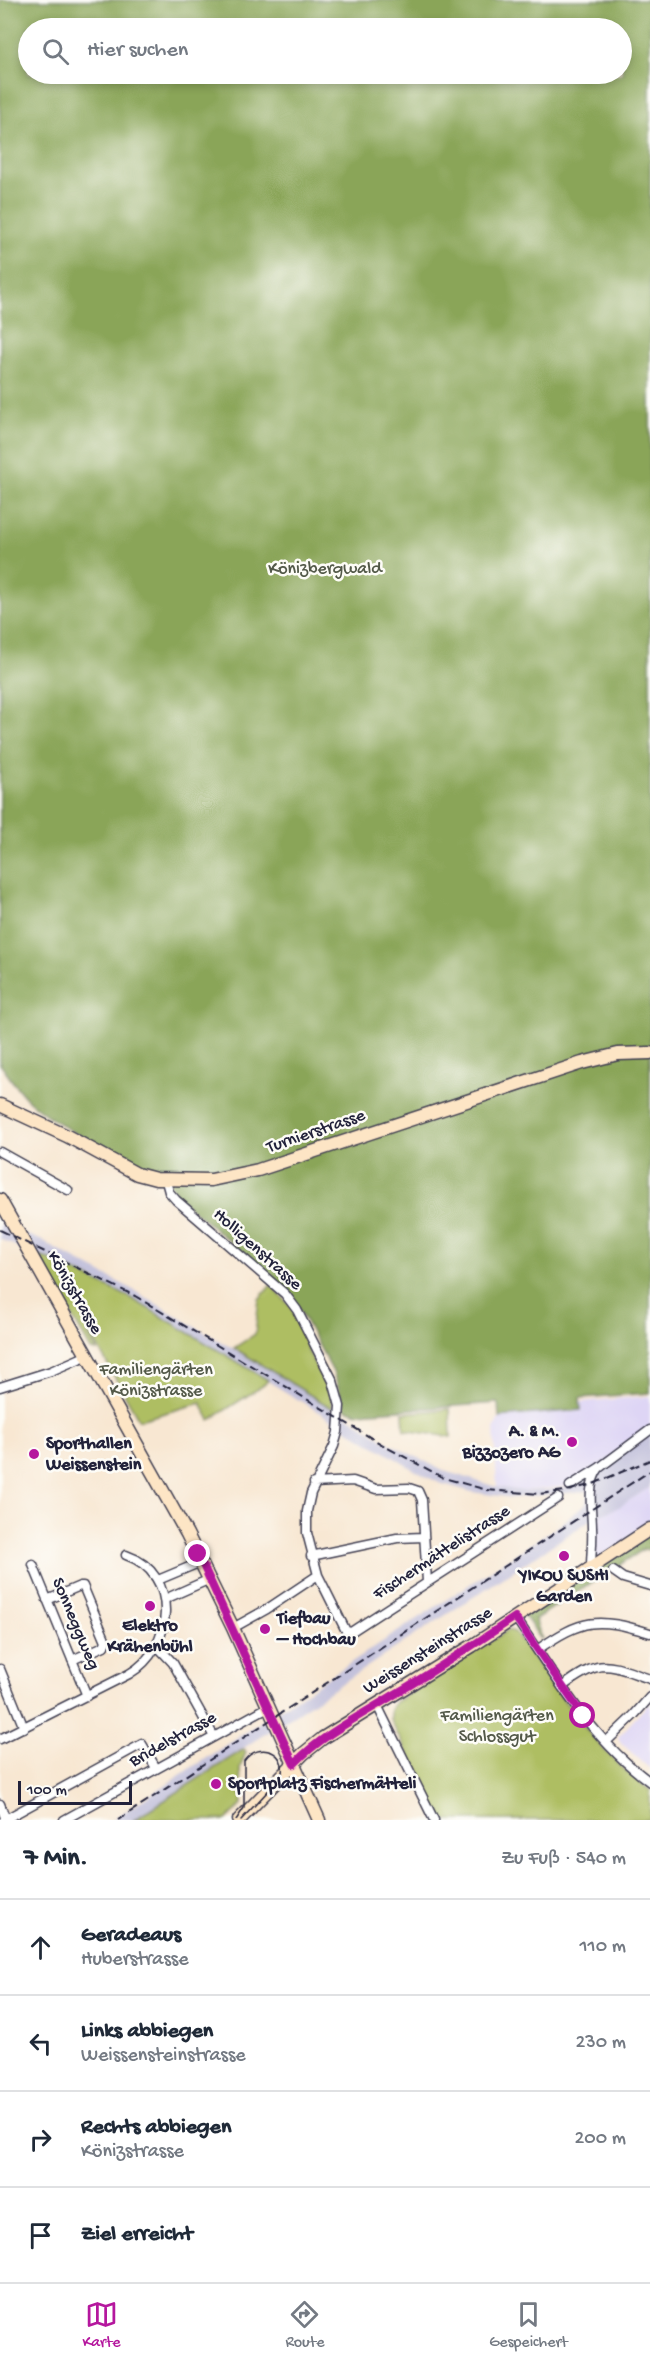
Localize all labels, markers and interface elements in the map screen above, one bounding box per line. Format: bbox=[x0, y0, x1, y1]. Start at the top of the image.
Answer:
search box bbox=[18, 18, 632, 84]
icon: search bbox=[39, 35, 72, 68]
text: Hier suchen bbox=[87, 38, 188, 64]
park label: Könizbergwald bbox=[268, 559, 383, 580]
street label: Turnierstrasse bbox=[263, 1105, 369, 1159]
street label: Holligenstrasse bbox=[208, 1205, 306, 1296]
street label: Könizstrasse bbox=[42, 1248, 107, 1339]
park label: Familiengärten Könizstrasse bbox=[98, 1360, 213, 1402]
place label: A. & M. Bizzozero AG bbox=[462, 1422, 562, 1464]
place label: Sporthallen Weissenstein bbox=[45, 1434, 142, 1476]
marker: A. & M. Bizzozero AG bbox=[565, 1435, 579, 1449]
marker: Sporthallen Weissenstein bbox=[27, 1447, 41, 1461]
street label: Fischermättelistrasse bbox=[369, 1501, 515, 1606]
route end bbox=[184, 1540, 210, 1566]
marker: YIKOU SUSHI Garden bbox=[557, 1549, 571, 1563]
place label: YIKOU SUSHI Garden bbox=[517, 1566, 609, 1608]
street label: Sonneggweg bbox=[46, 1575, 104, 1673]
marker: Elektro Krähenbühl bbox=[143, 1599, 157, 1613]
street label: Weissensteinstrasse bbox=[360, 1602, 497, 1699]
place label: Tiefbau – Hochbau bbox=[275, 1609, 356, 1651]
place label: Elektro Krähenbühl bbox=[106, 1616, 193, 1658]
marker: Tiefbau – Hochbau bbox=[258, 1622, 272, 1636]
route start bbox=[569, 1702, 595, 1728]
park label: Familiengärten Schlossgut bbox=[439, 1706, 554, 1748]
street label: Bridelstrasse bbox=[125, 1707, 221, 1773]
place label: Sportplatz Fischermätteli bbox=[228, 1774, 417, 1795]
marker: Sportplatz Fischermätteli bbox=[209, 1777, 223, 1791]
scale bar bbox=[18, 1778, 132, 1806]
text: 100 m bbox=[27, 1782, 67, 1801]
text: 7 Min. bbox=[24, 1844, 88, 1875]
text: Zu Fuß · 540 m bbox=[501, 1848, 626, 1871]
text: Geradeaus bbox=[81, 1923, 181, 1949]
icon: ahead bbox=[24, 1931, 57, 1964]
text: 110 m bbox=[580, 1936, 626, 1959]
text: Huberstrasse bbox=[81, 1949, 189, 1972]
text: Links abbiegen bbox=[81, 2019, 213, 2045]
icon: left bbox=[24, 2027, 57, 2060]
text: 230 m bbox=[576, 2032, 626, 2055]
text: Weissensteinstrasse bbox=[81, 2045, 246, 2068]
text: Rechts abbiegen bbox=[81, 2115, 231, 2141]
icon: right bbox=[24, 2123, 57, 2156]
text: 200 m bbox=[575, 2128, 626, 2151]
text: Könizstrasse bbox=[81, 2141, 184, 2164]
icon: arrive bbox=[24, 2219, 57, 2252]
text: Ziel erreicht bbox=[81, 2222, 193, 2248]
tab: Karte bbox=[82, 2298, 121, 2353]
tab: Route bbox=[285, 2298, 324, 2353]
tab: Gespeichert bbox=[489, 2298, 568, 2353]

